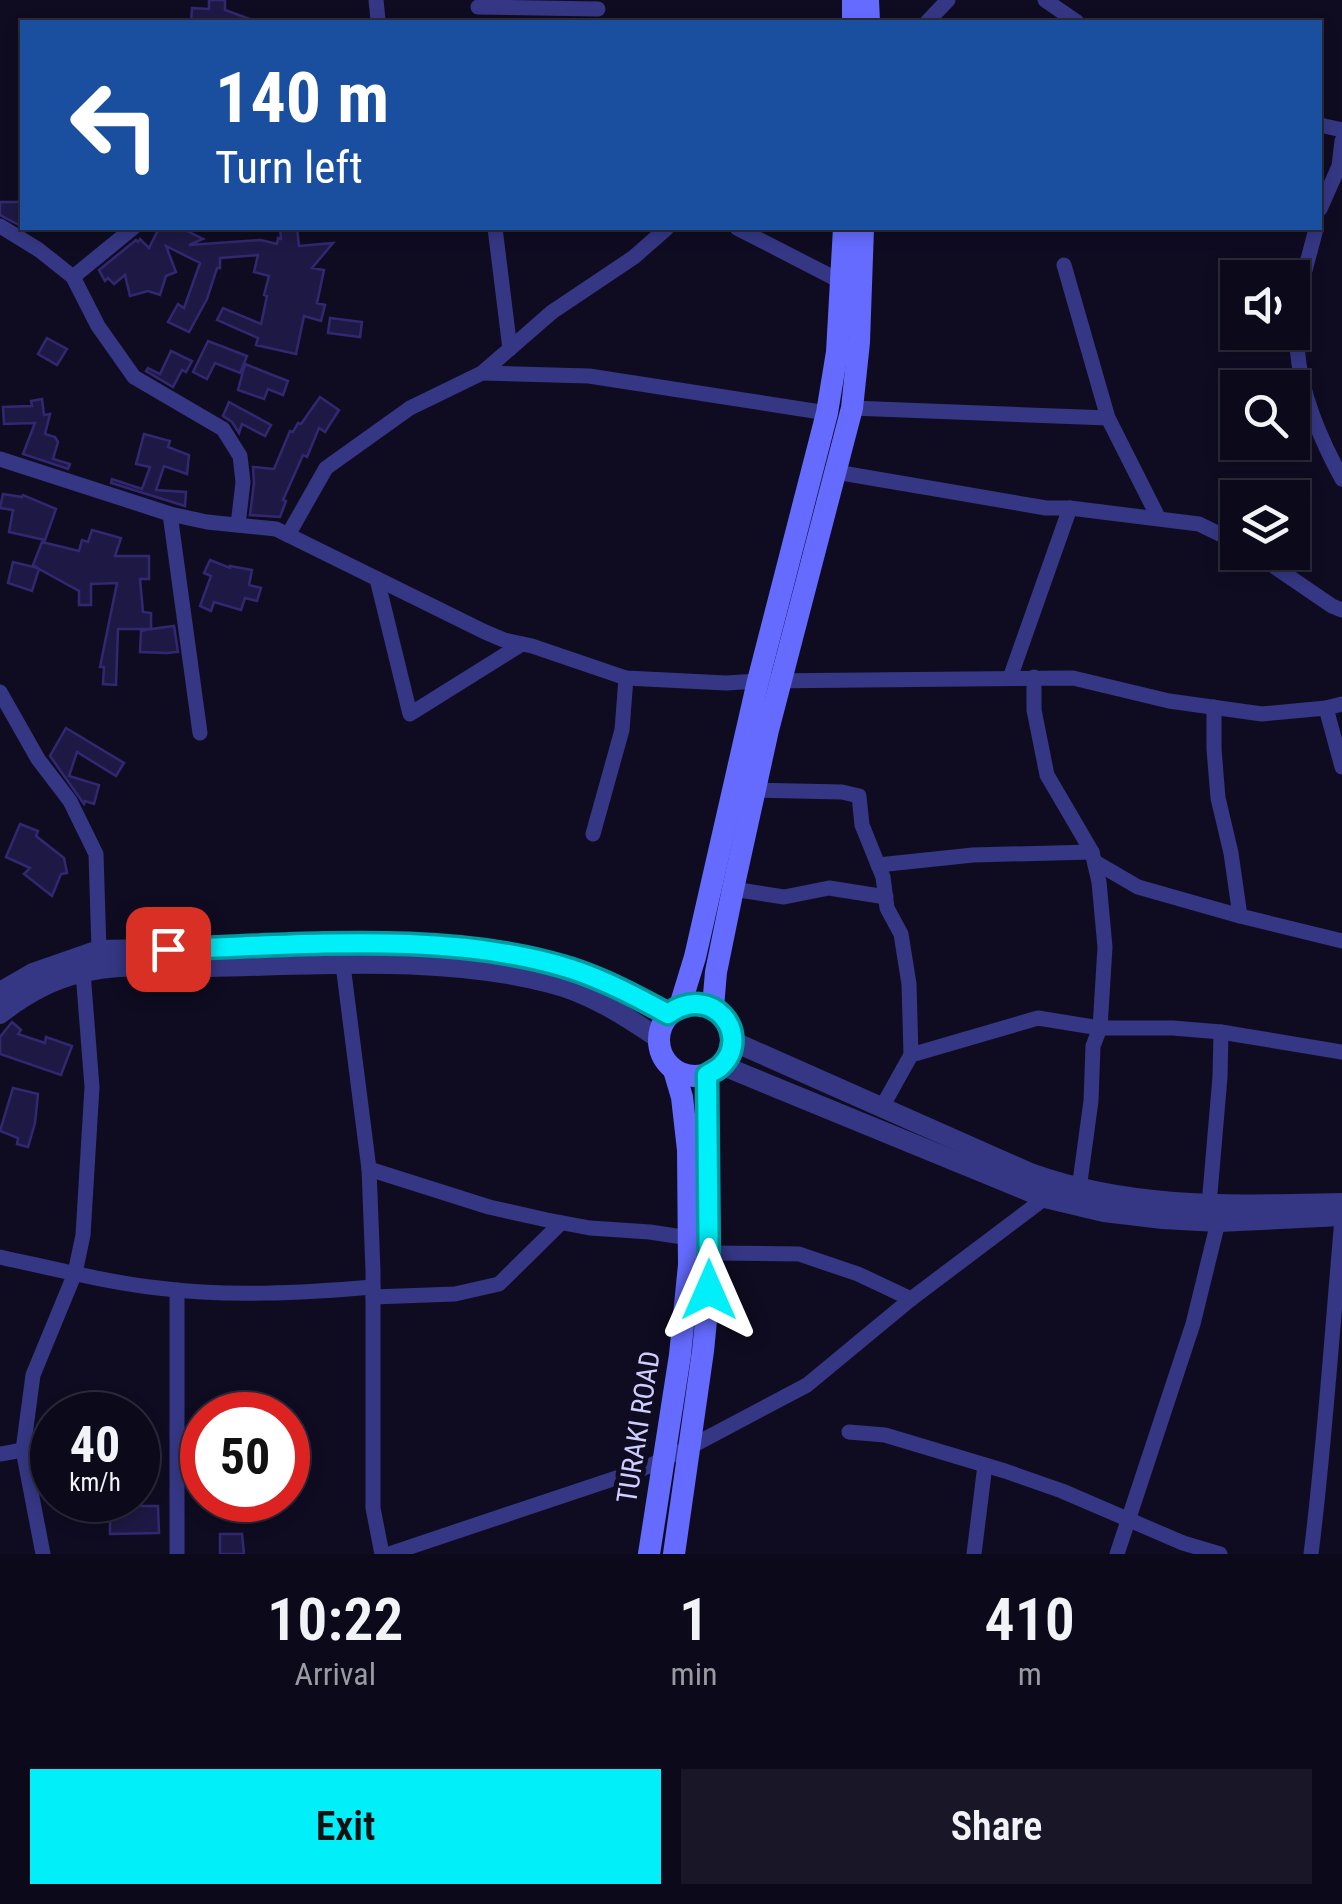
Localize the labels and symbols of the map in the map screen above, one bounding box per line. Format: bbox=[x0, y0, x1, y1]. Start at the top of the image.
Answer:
pin bbox=[126, 907, 211, 992]
position arrow bbox=[657, 1238, 761, 1342]
street label: TURAKI ROAD bbox=[610, 1349, 667, 1505]
speed limit sign: 50 bbox=[180, 1392, 310, 1522]

